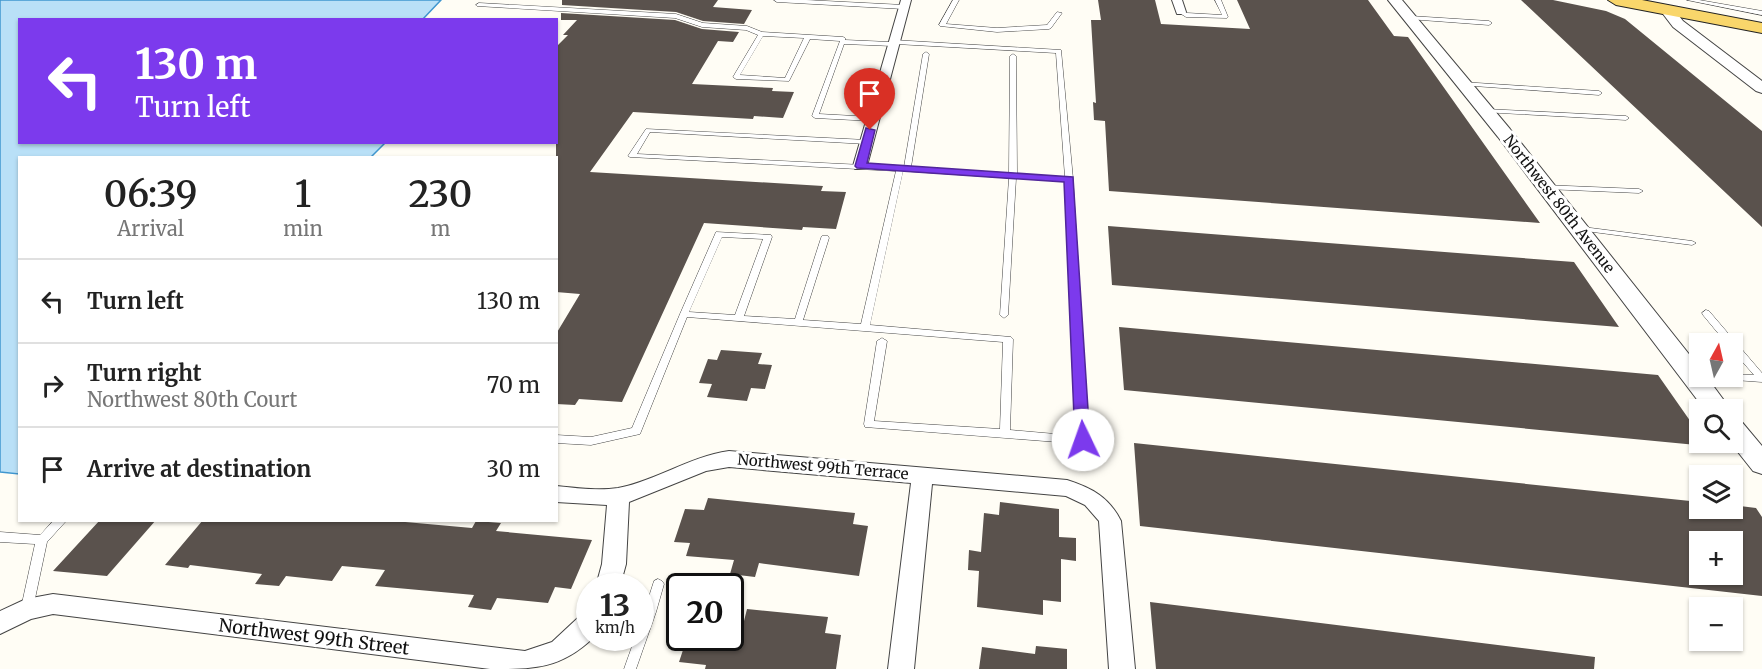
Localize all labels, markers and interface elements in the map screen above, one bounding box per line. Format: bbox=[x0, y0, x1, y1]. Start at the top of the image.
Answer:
text: 130 m bbox=[135, 38, 257, 90]
icon: left bbox=[36, 42, 114, 120]
pin bbox=[844, 68, 895, 130]
icon: arrive bbox=[853, 77, 886, 110]
text: Turn left bbox=[135, 90, 250, 124]
street label: Northwest 80th Avenue bbox=[1500, 131, 1619, 277]
text: 06:39 bbox=[104, 172, 197, 217]
text: 1 bbox=[295, 172, 311, 217]
text: 230 bbox=[408, 172, 472, 217]
text: Arrival bbox=[117, 216, 184, 241]
text: min bbox=[283, 216, 323, 241]
text: m bbox=[430, 216, 450, 241]
icon: left bbox=[36, 285, 69, 318]
text: Turn left bbox=[87, 287, 184, 315]
text: 130 m bbox=[477, 287, 540, 315]
north arrow bbox=[1689, 333, 1743, 387]
map controls bbox=[1689, 333, 1743, 651]
text: Turn right bbox=[87, 359, 201, 387]
icon: right bbox=[36, 369, 69, 402]
text: 70 m bbox=[487, 371, 540, 399]
text: Northwest 80th Court bbox=[87, 387, 297, 412]
button: search bbox=[1689, 399, 1743, 453]
position arrow bbox=[1051, 408, 1115, 472]
street label: Northwest 99th Terrace bbox=[737, 450, 910, 483]
icon: arrive bbox=[36, 453, 69, 486]
text: Arrive at destination bbox=[87, 455, 311, 483]
text: 30 m bbox=[486, 455, 540, 483]
button: layers bbox=[1689, 465, 1743, 519]
button: + bbox=[1689, 531, 1743, 585]
speed limit sign: 20 bbox=[666, 573, 744, 651]
text: 13 bbox=[600, 586, 630, 624]
button: − bbox=[1689, 597, 1743, 651]
street label: Northwest 99th Street bbox=[217, 613, 411, 660]
text: km/h bbox=[595, 618, 635, 637]

